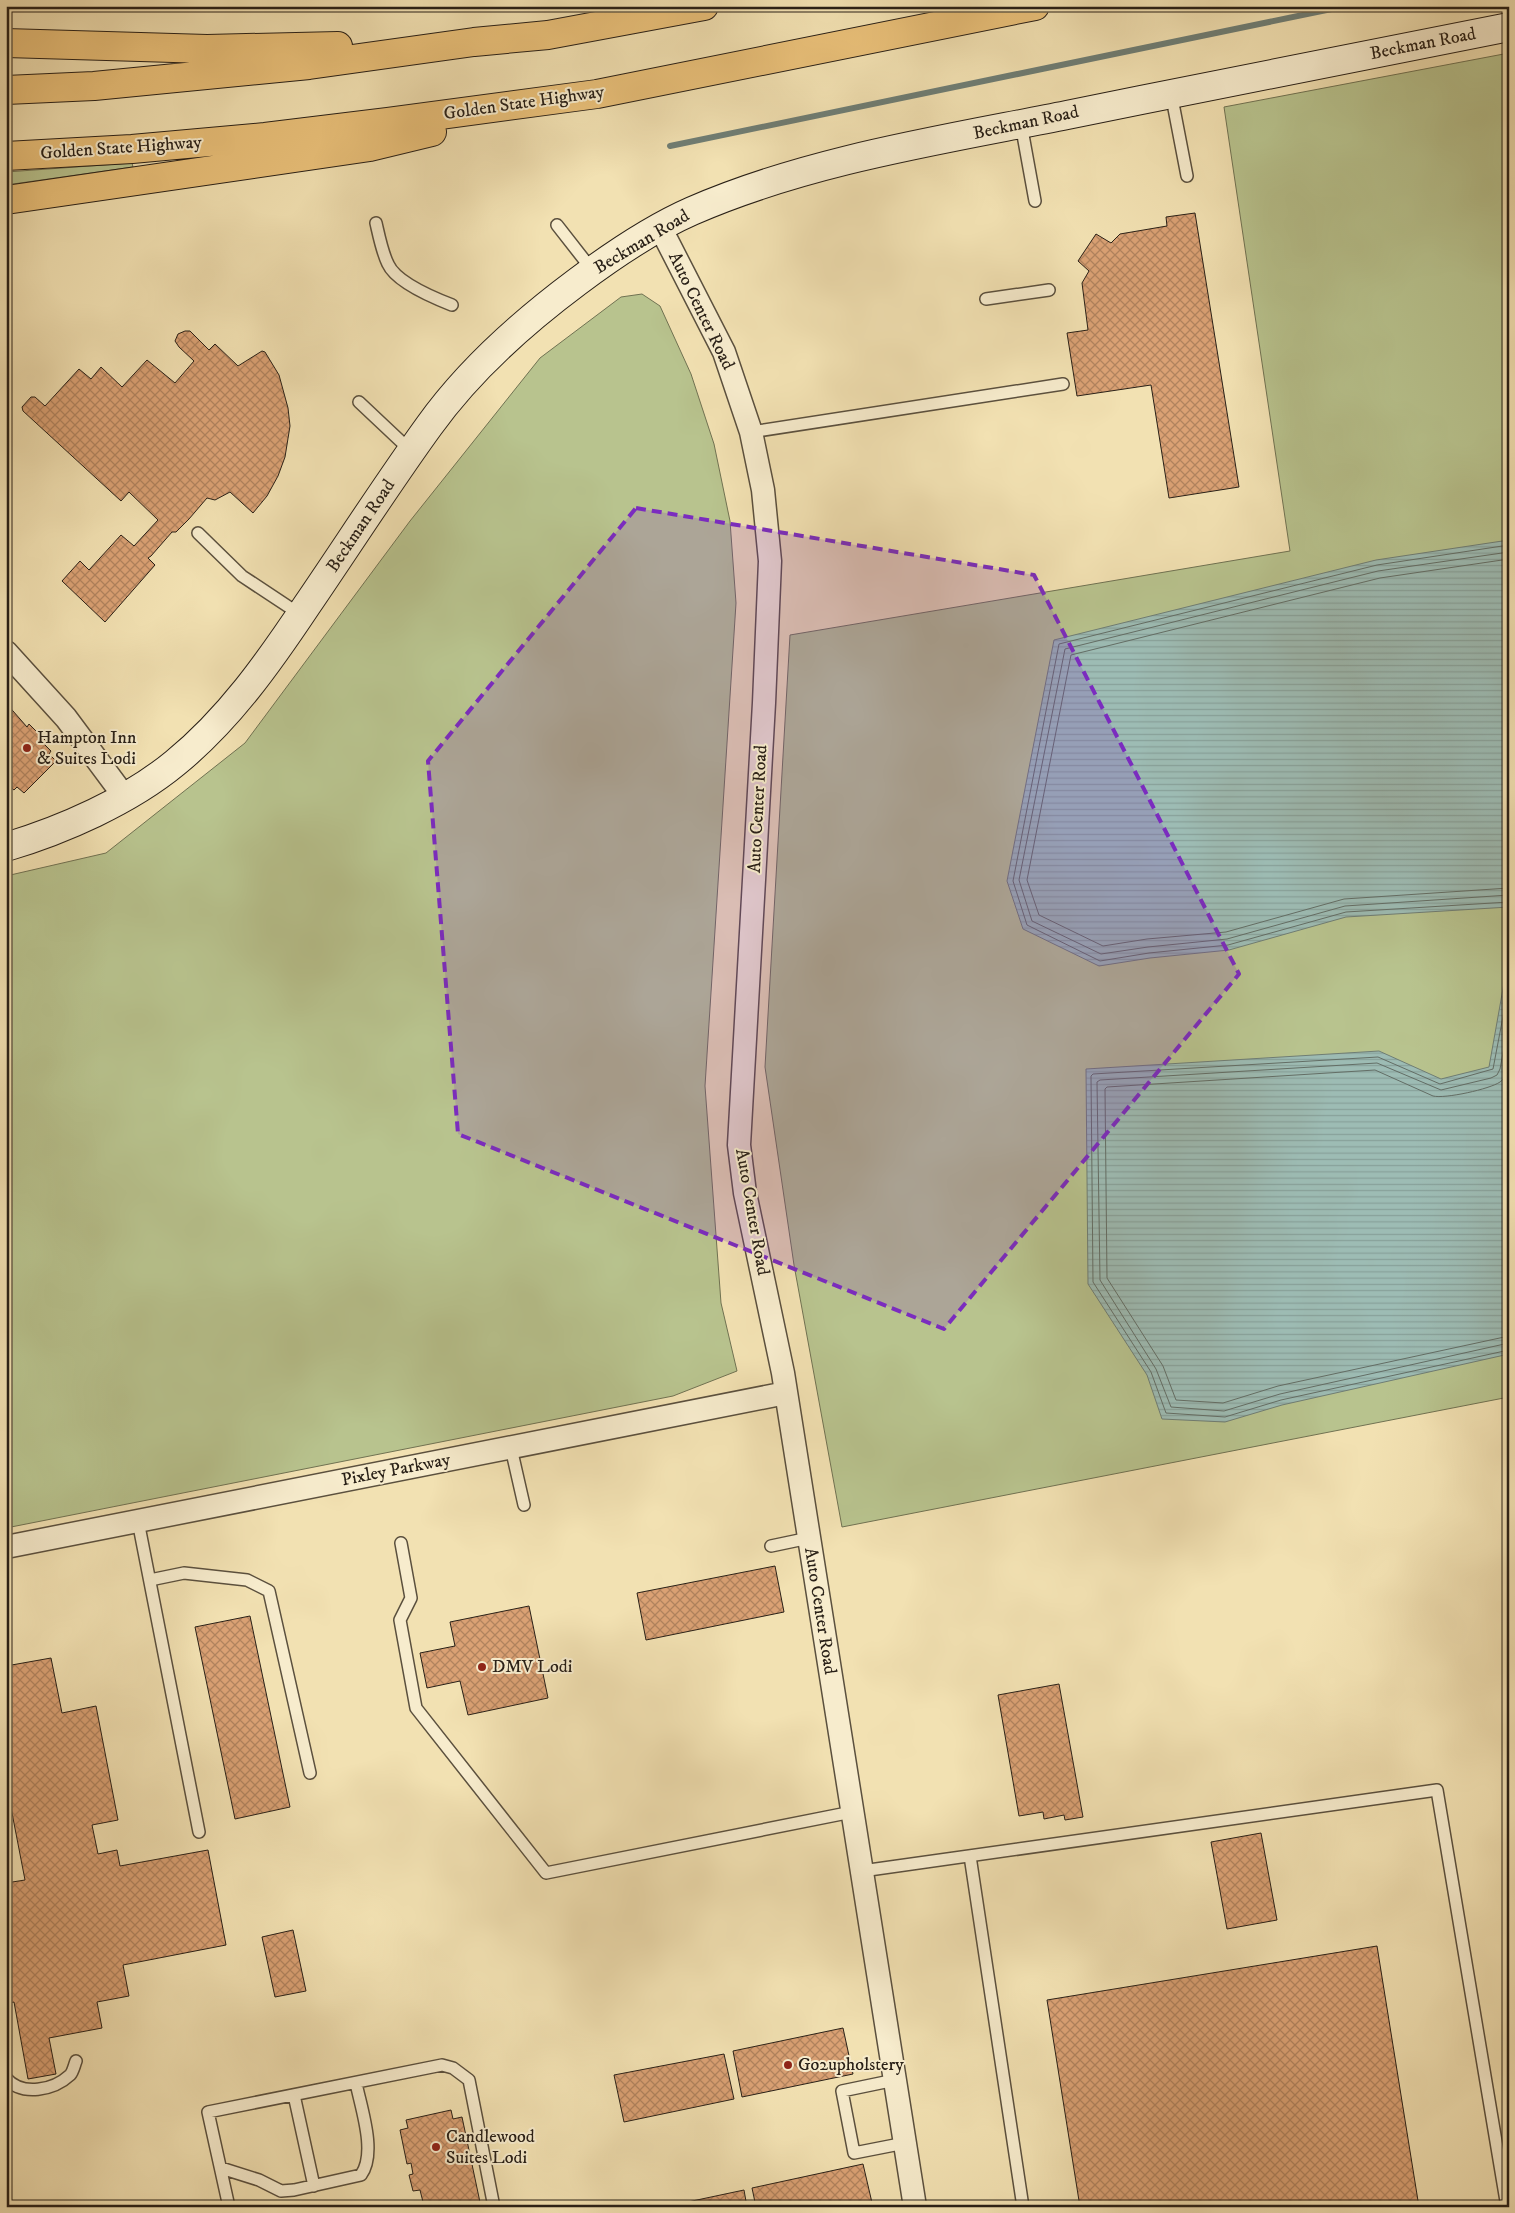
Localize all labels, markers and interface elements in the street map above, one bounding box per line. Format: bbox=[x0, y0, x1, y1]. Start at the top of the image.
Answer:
street label: Beckman Road bbox=[1368, 23, 1478, 65]
street label: Golden State Highway bbox=[442, 81, 606, 125]
street label: Beckman Road bbox=[971, 101, 1081, 145]
street label: Golden State Highway bbox=[40, 131, 203, 165]
street label: Beckman Road bbox=[590, 205, 694, 279]
street label: Auto Center Road bbox=[663, 249, 739, 374]
street label: Beckman Road bbox=[322, 475, 400, 577]
place label: Hampton Inn & Suites Lodi bbox=[37, 727, 137, 770]
marker: Hampton Inn & Suites Lodi bbox=[21, 742, 33, 754]
street label: Auto Center Road bbox=[744, 744, 772, 874]
street label: Auto Center Road bbox=[730, 1147, 774, 1277]
street label: Pixley Parkway bbox=[340, 1449, 453, 1491]
street label: Auto Center Road bbox=[799, 1546, 841, 1676]
place label: DMV Lodi bbox=[492, 1656, 572, 1678]
marker: DMV Lodi bbox=[476, 1661, 488, 1673]
place label: Go2upholstery bbox=[798, 2054, 904, 2076]
marker: Go2upholstery bbox=[782, 2059, 794, 2071]
place label: Candlewood Suites Lodi bbox=[446, 2126, 535, 2169]
marker: Candlewood Suites Lodi bbox=[430, 2141, 442, 2153]

